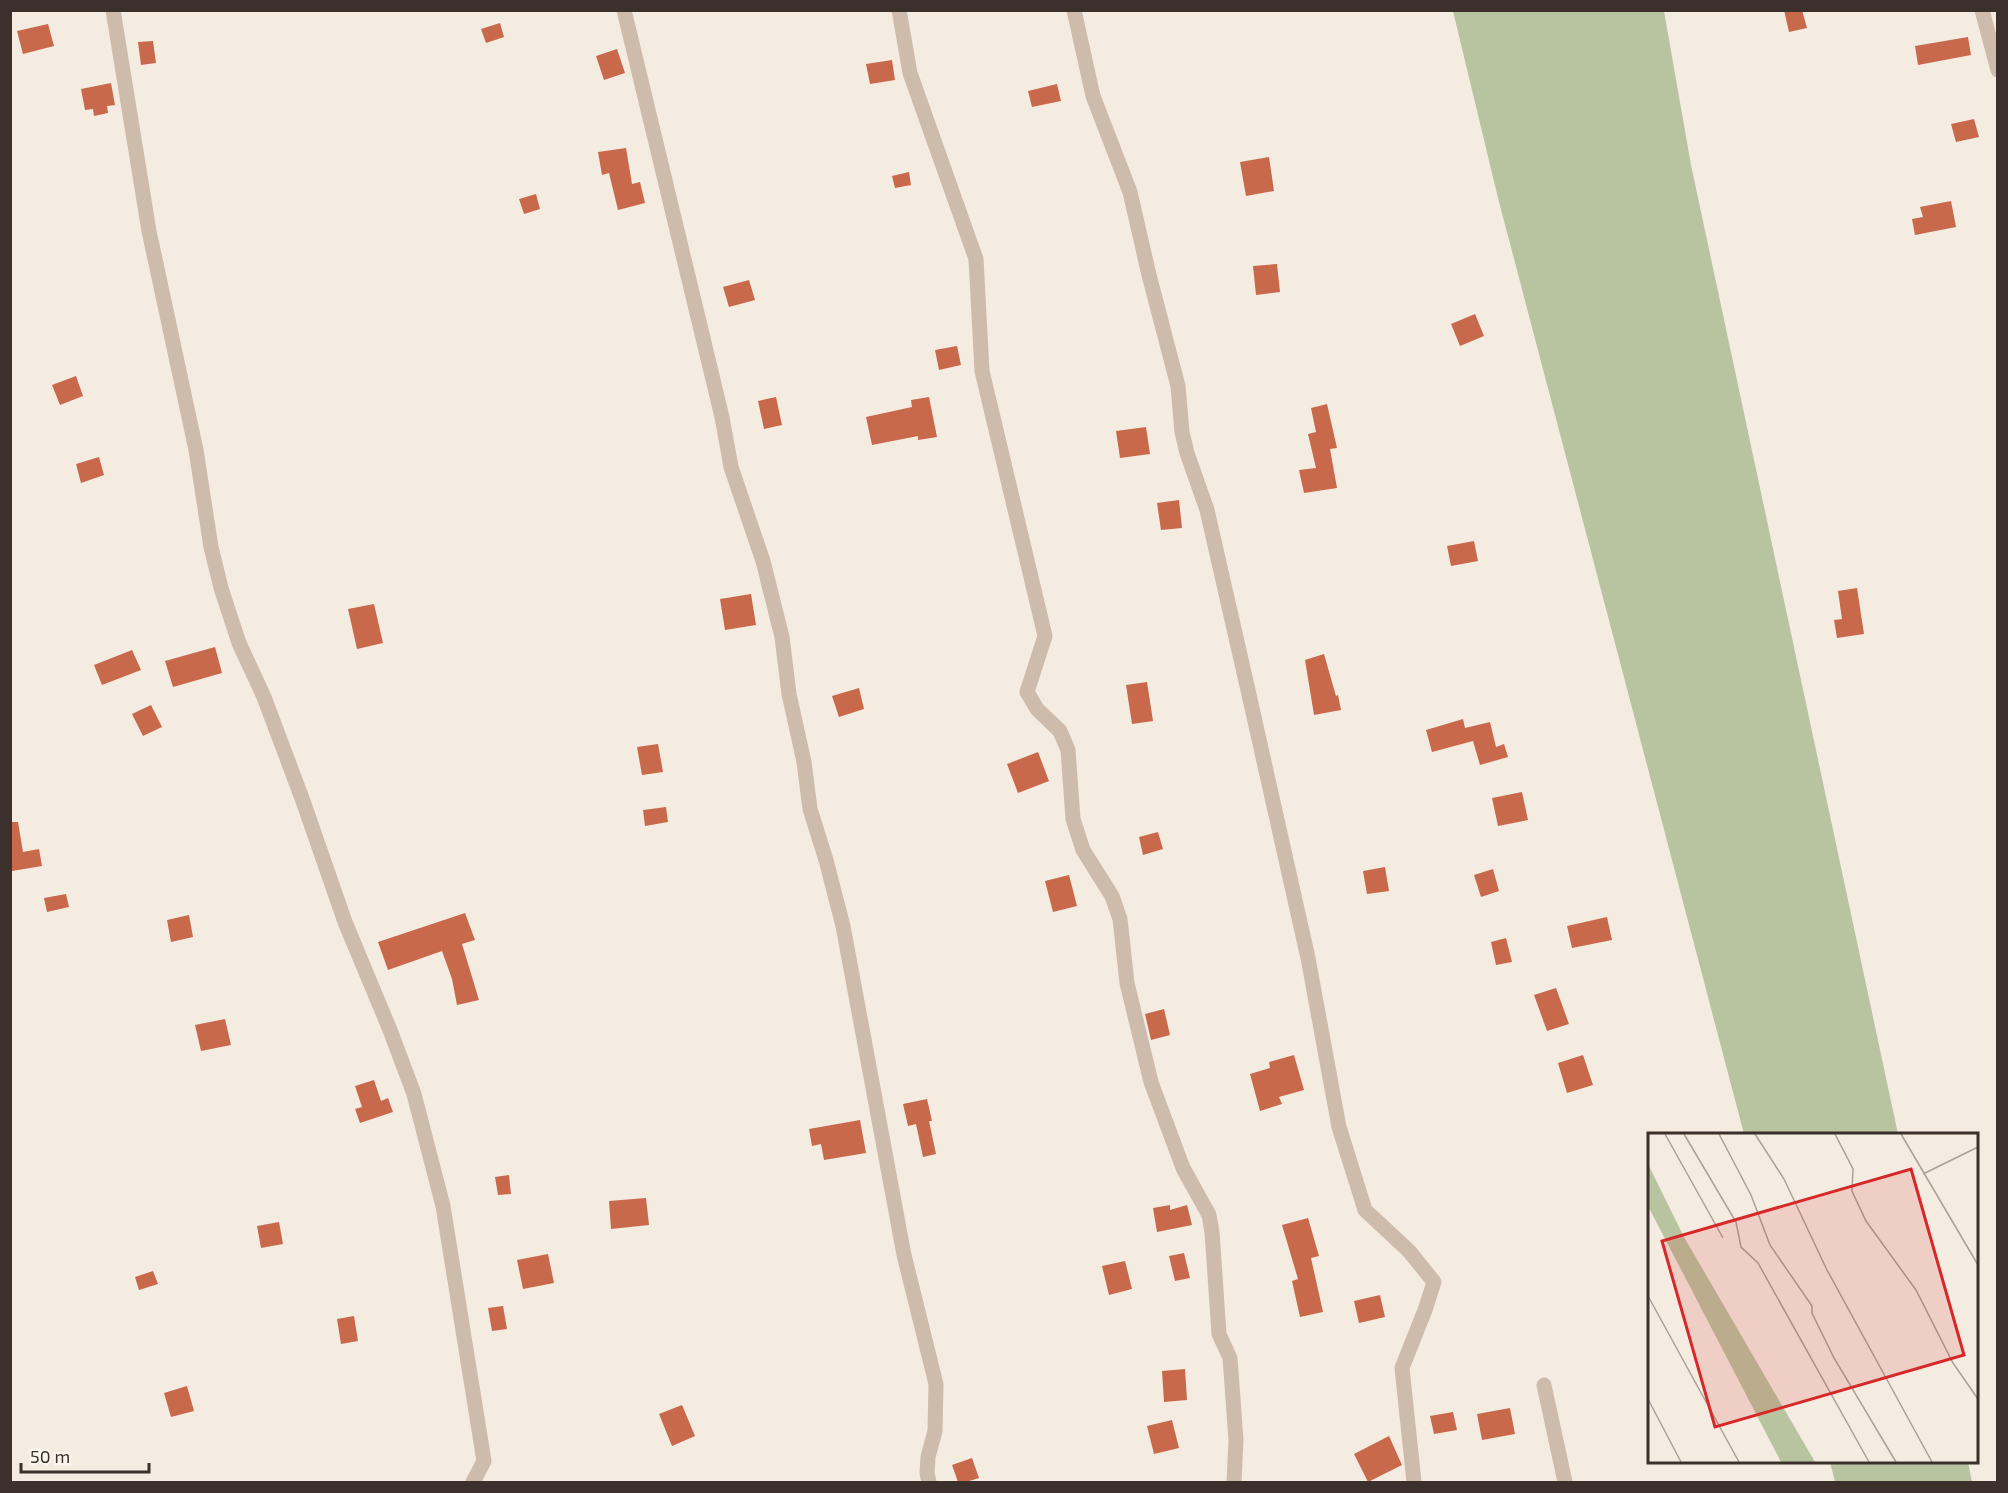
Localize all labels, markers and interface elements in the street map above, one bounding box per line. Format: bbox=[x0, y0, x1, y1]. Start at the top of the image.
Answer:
inset map bbox=[1648, 1133, 1978, 1463]
scale bar bbox=[21, 1436, 148, 1474]
text: 50 m bbox=[30, 1445, 70, 1467]

